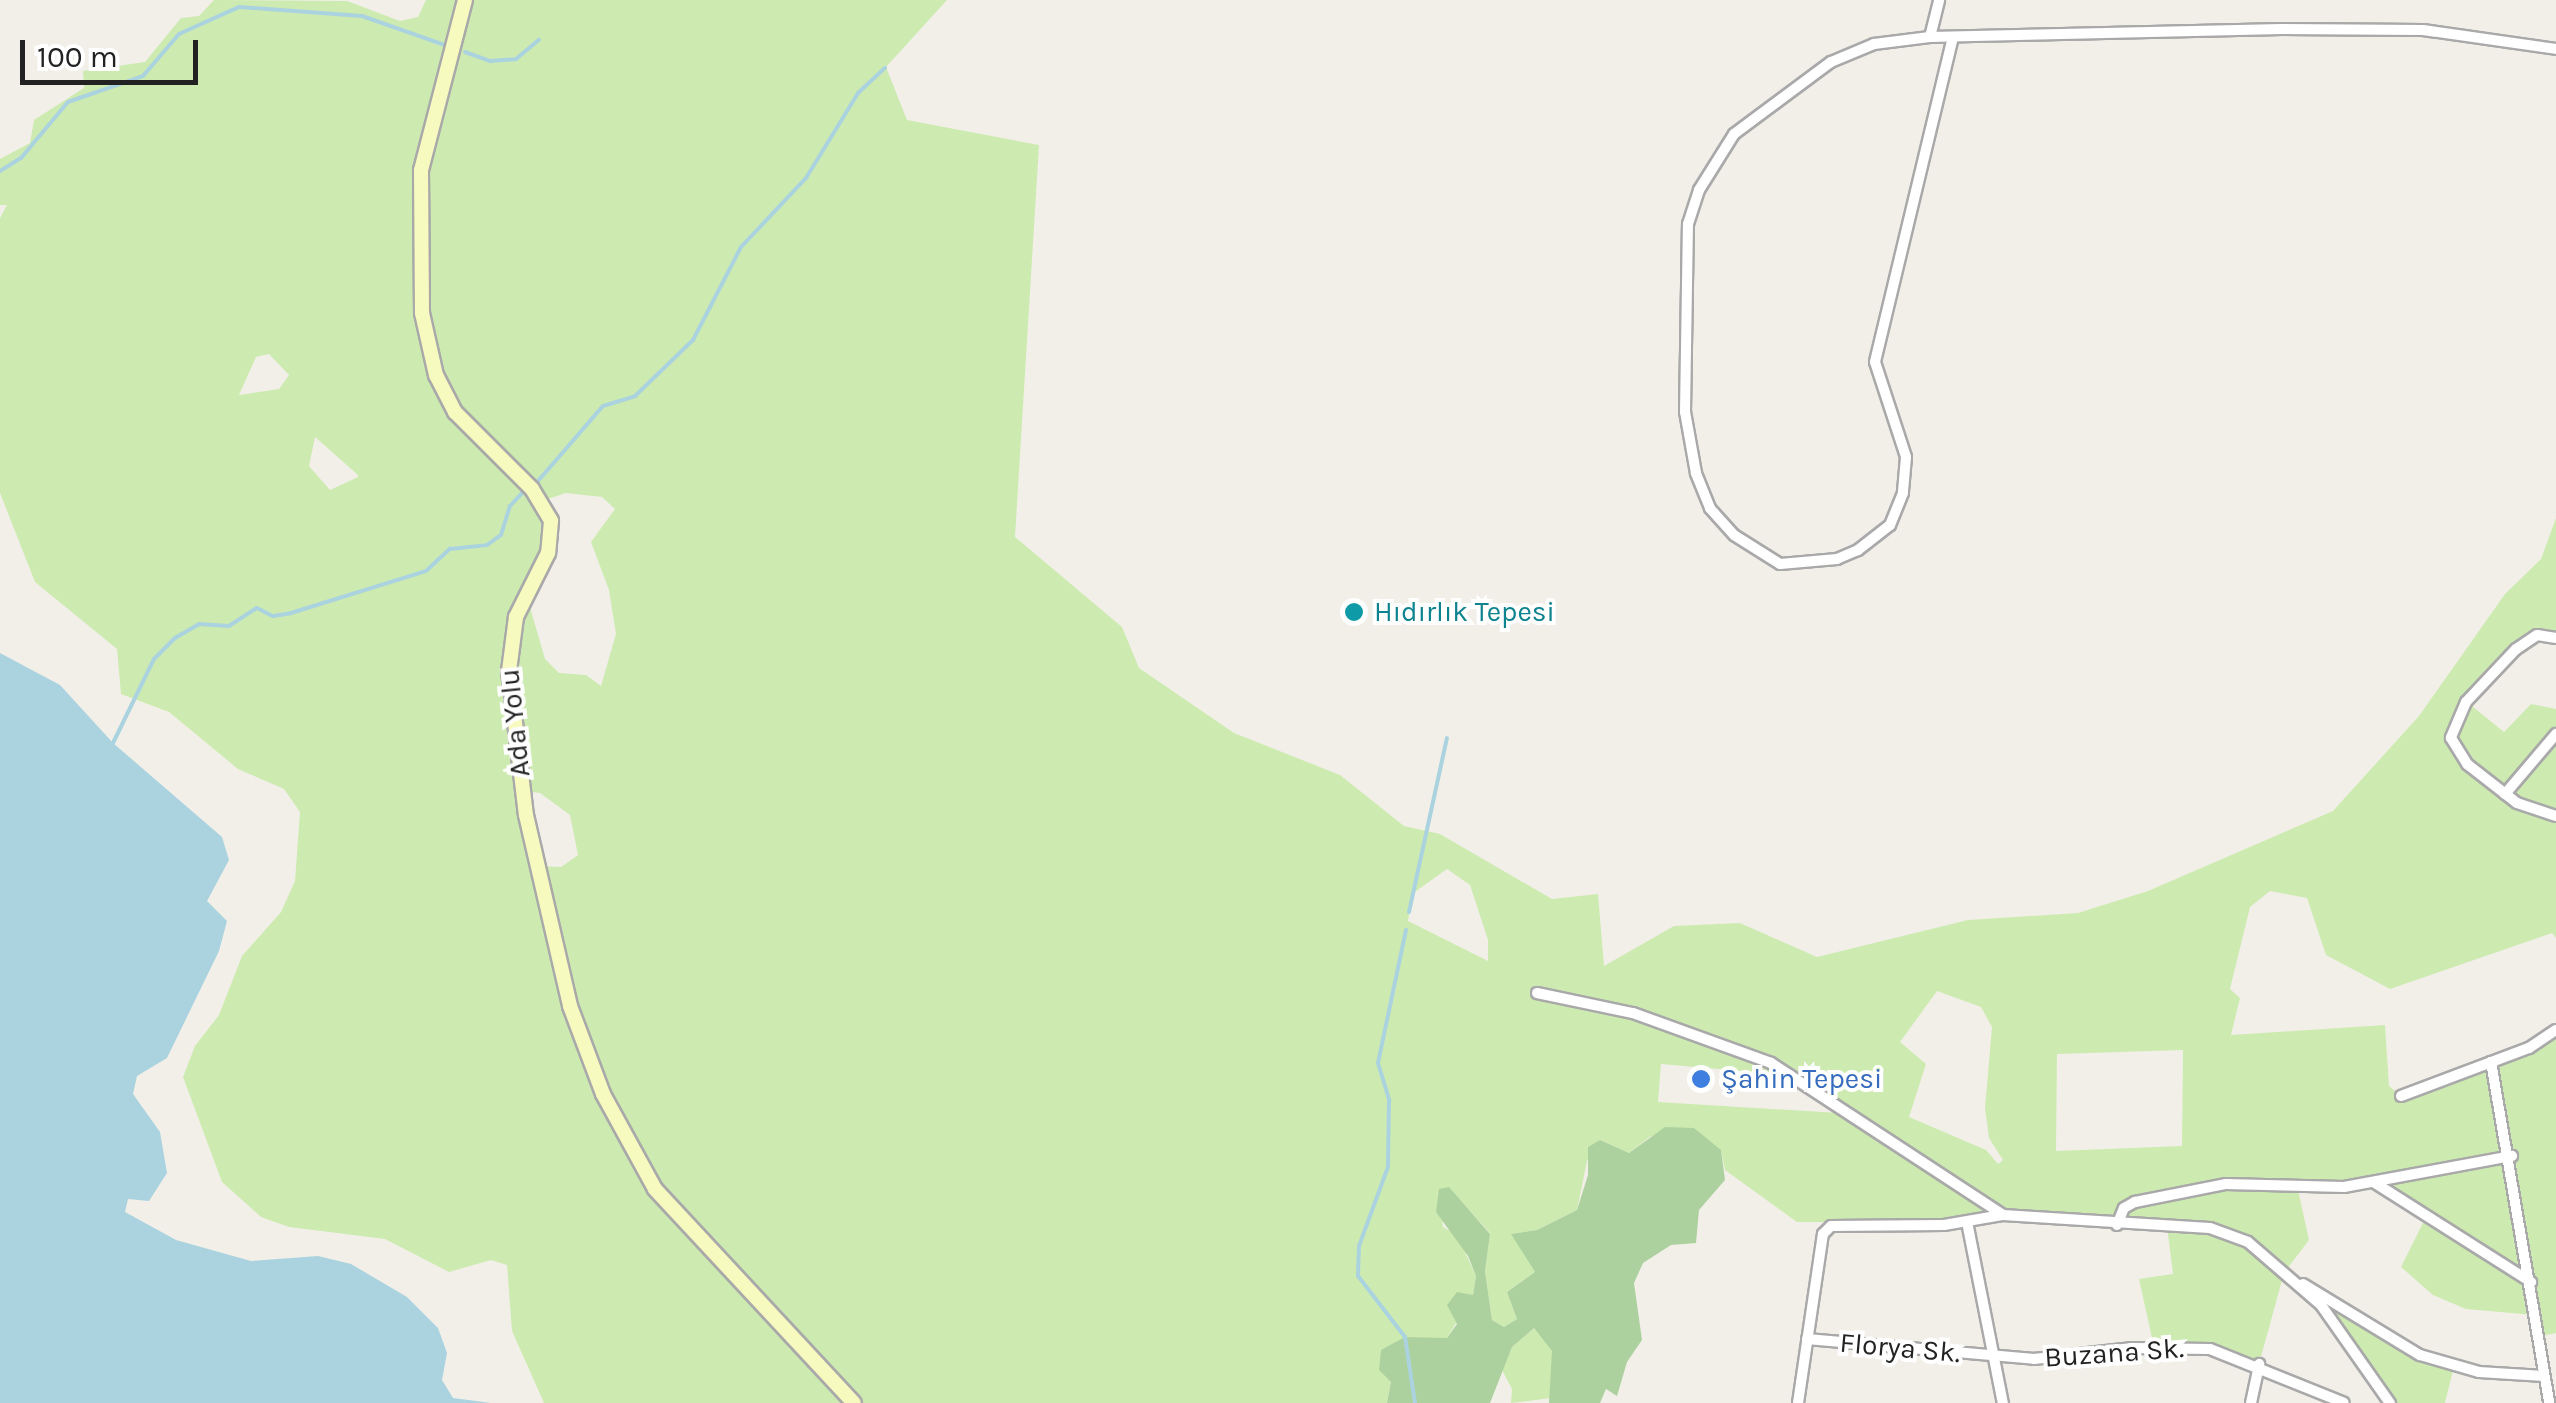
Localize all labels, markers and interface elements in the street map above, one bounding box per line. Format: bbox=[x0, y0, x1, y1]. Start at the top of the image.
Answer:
scale bar bbox=[25, 20, 202, 82]
text: 100 m bbox=[37, 39, 118, 75]
place label: Hıdırlık Tepesi bbox=[1374, 595, 1555, 629]
marker: Hıdırlık Tepesi bbox=[1343, 601, 1365, 623]
street label: Ada Yolu bbox=[493, 667, 537, 779]
place label: Şahin Tepesi bbox=[1721, 1062, 1882, 1096]
marker: Şahin Tepesi bbox=[1690, 1068, 1712, 1090]
street label: Florya Sk. bbox=[1838, 1326, 1962, 1370]
street label: Buzana Sk. bbox=[2043, 1331, 2185, 1375]

